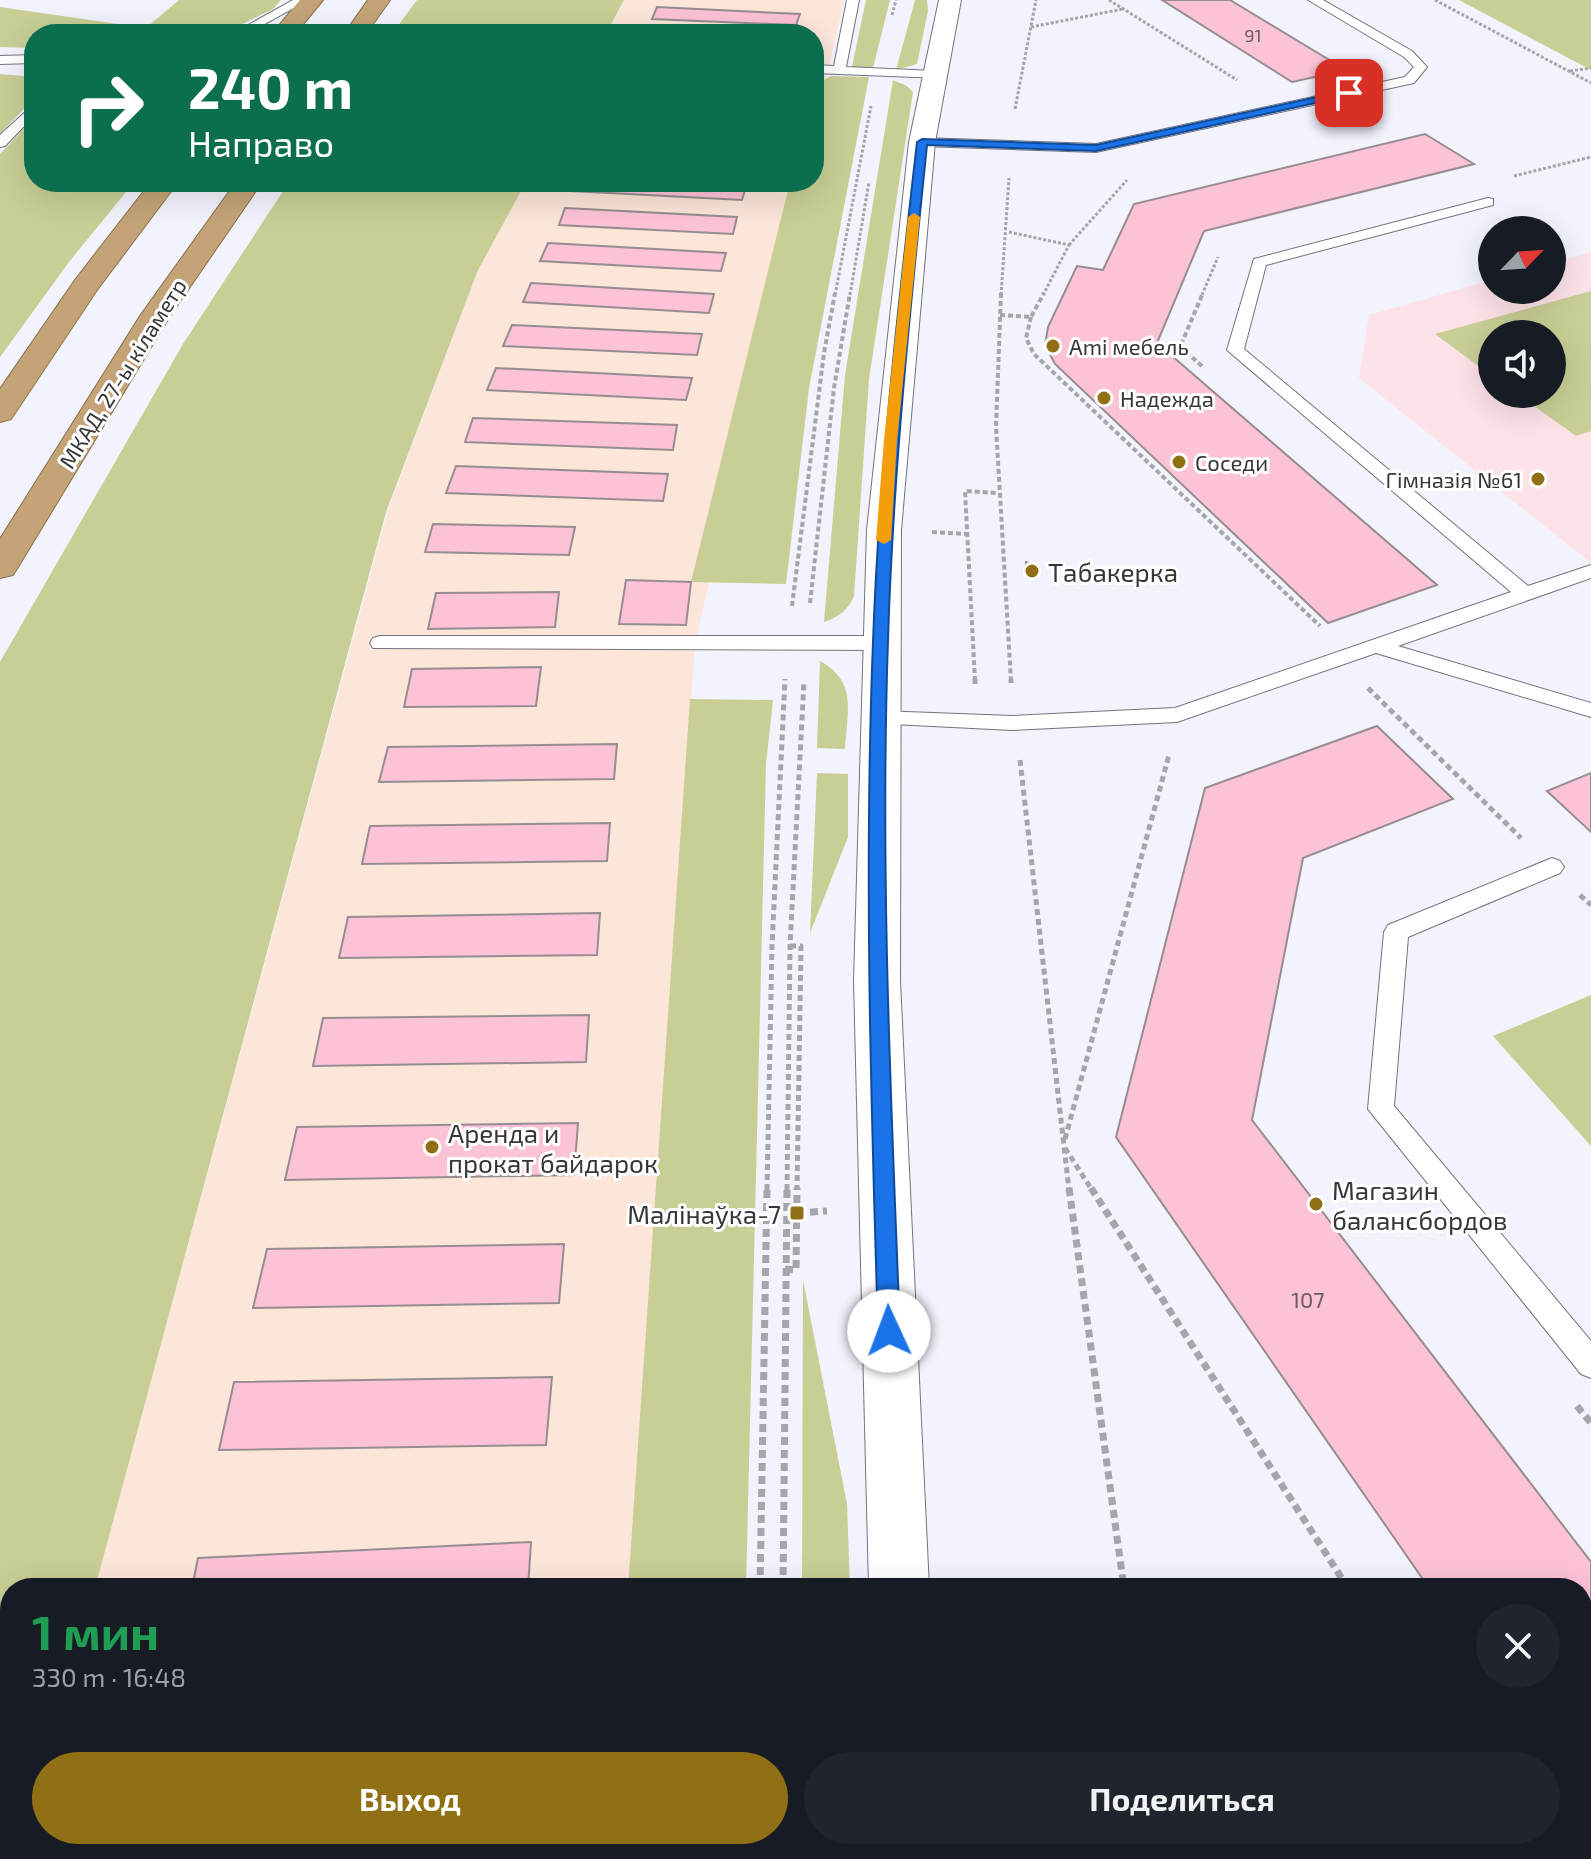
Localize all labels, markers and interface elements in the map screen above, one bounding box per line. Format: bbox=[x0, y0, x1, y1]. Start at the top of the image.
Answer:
house number: 91 bbox=[1244, 24, 1262, 46]
text: 240 m bbox=[188, 53, 353, 120]
icon: right bbox=[56, 56, 160, 160]
pin bbox=[1315, 59, 1383, 127]
icon: arrive bbox=[1327, 71, 1371, 115]
text: Направо bbox=[188, 121, 334, 164]
north arrow bbox=[1478, 216, 1566, 304]
map controls bbox=[1478, 216, 1566, 408]
street label: МКАД, 27-ы кіламетр bbox=[53, 273, 191, 473]
button: sound bbox=[1478, 320, 1566, 408]
place label: Ami мебель bbox=[1069, 333, 1189, 359]
marker: Ami мебель bbox=[1044, 337, 1062, 355]
place label: Надежда bbox=[1120, 385, 1214, 411]
marker: Надежда bbox=[1095, 389, 1113, 407]
place label: Соседи bbox=[1195, 449, 1268, 475]
marker: Соседи bbox=[1170, 453, 1188, 471]
place label: Гімназія №61 bbox=[1386, 466, 1522, 492]
marker: Гімназія №61 bbox=[1529, 470, 1547, 488]
place label: Табакерка bbox=[1048, 556, 1178, 587]
marker: Табакерка bbox=[1023, 562, 1041, 580]
place label: Аренда и прокат байдарок bbox=[448, 1117, 658, 1178]
marker: Аренда и прокат байдарок bbox=[423, 1138, 441, 1156]
place label: Магазин балансбордов bbox=[1332, 1174, 1508, 1235]
marker: Магазин балансбордов bbox=[1307, 1195, 1325, 1213]
place label: Малінаўка-7 bbox=[627, 1198, 781, 1230]
marker: Малінаўка-7 bbox=[788, 1204, 806, 1222]
house number: 107 bbox=[1291, 1286, 1325, 1312]
position arrow bbox=[847, 1289, 931, 1373]
text: 1 мин bbox=[32, 1602, 159, 1660]
button: close bbox=[1476, 1604, 1560, 1688]
text: 330 m · 16:48 bbox=[32, 1661, 186, 1692]
button: Выход bbox=[32, 1752, 788, 1844]
button: Поделиться bbox=[804, 1752, 1560, 1844]

